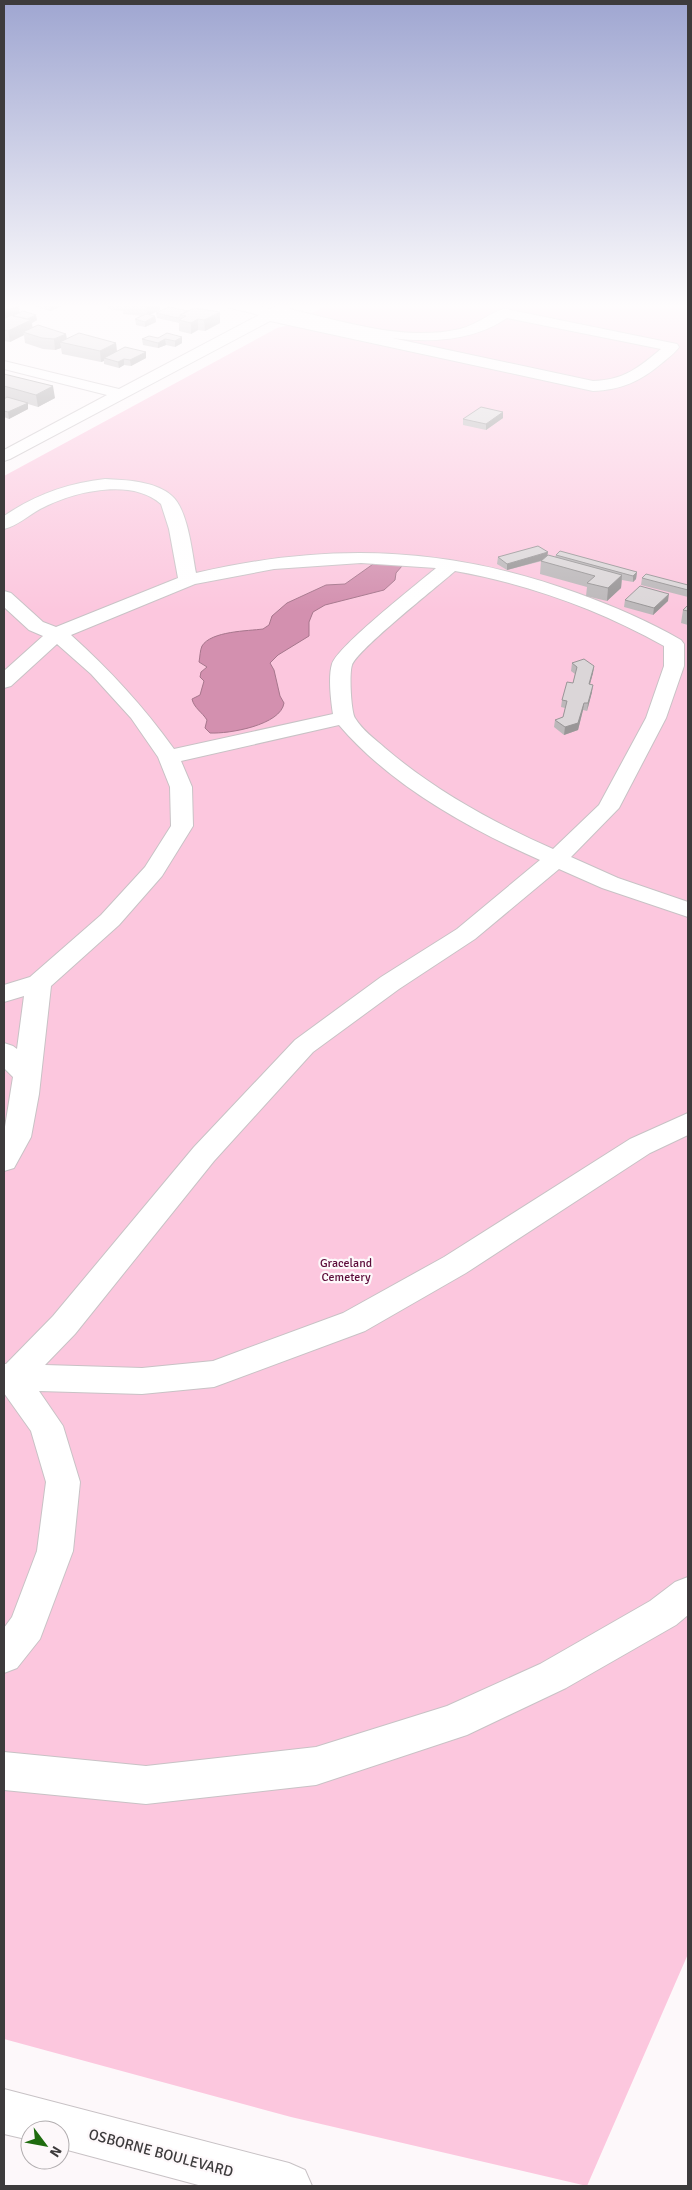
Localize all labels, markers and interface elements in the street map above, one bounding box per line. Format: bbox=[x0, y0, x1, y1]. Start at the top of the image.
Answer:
park label: Graceland Cemetery bbox=[320, 1256, 372, 1285]
north arrow bbox=[20, 2120, 70, 2170]
street label: OSBORNE BOULEVARD bbox=[87, 2125, 235, 2181]
text: N bbox=[46, 2143, 65, 2160]

